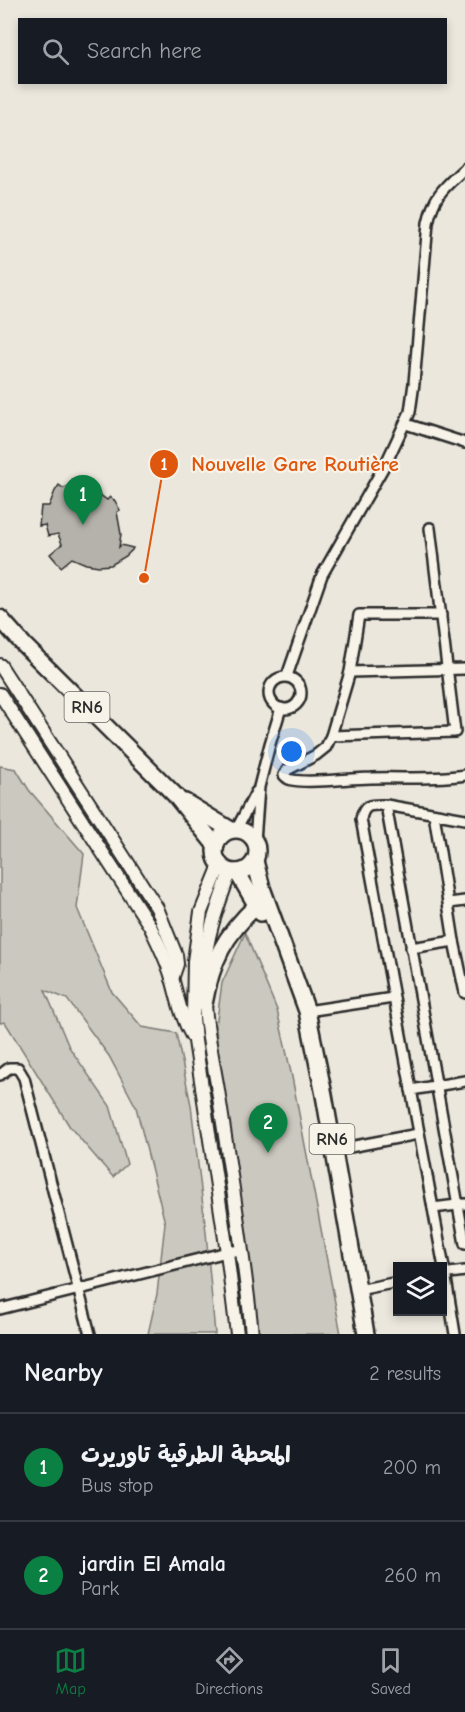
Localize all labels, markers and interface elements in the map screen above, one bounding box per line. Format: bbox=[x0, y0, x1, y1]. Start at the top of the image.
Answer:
search box bbox=[18, 18, 447, 84]
icon: search bbox=[39, 35, 72, 68]
text: Search here bbox=[87, 38, 202, 64]
callout: Nouvelle Gare Routière bbox=[149, 444, 411, 483]
text: Nouvelle Gare Routière bbox=[191, 452, 399, 476]
text: 1 bbox=[160, 454, 168, 475]
pin: 1 bbox=[64, 476, 103, 525]
road number: RN6 bbox=[64, 692, 110, 722]
your location bbox=[277, 737, 306, 766]
pin: 2 bbox=[248, 1104, 288, 1153]
road number: RN6 bbox=[310, 1124, 354, 1154]
map controls bbox=[393, 1262, 447, 1316]
button: layers bbox=[393, 1262, 447, 1316]
text: Nearby bbox=[24, 1358, 103, 1388]
text: 2 results bbox=[369, 1362, 441, 1385]
text: المحطة الطرقية تاوريرت bbox=[81, 1442, 291, 1468]
text: 1 bbox=[40, 1456, 47, 1479]
text: 200 m bbox=[383, 1456, 441, 1479]
text: Bus stop bbox=[81, 1474, 153, 1497]
text: jardin El Amala bbox=[81, 1551, 226, 1577]
text: 2 bbox=[39, 1564, 48, 1587]
text: 260 m bbox=[384, 1564, 441, 1587]
text: Park bbox=[81, 1577, 119, 1600]
tab: Map bbox=[54, 1644, 87, 1698]
tab: Directions bbox=[195, 1644, 263, 1698]
tab: Saved bbox=[371, 1644, 411, 1698]

